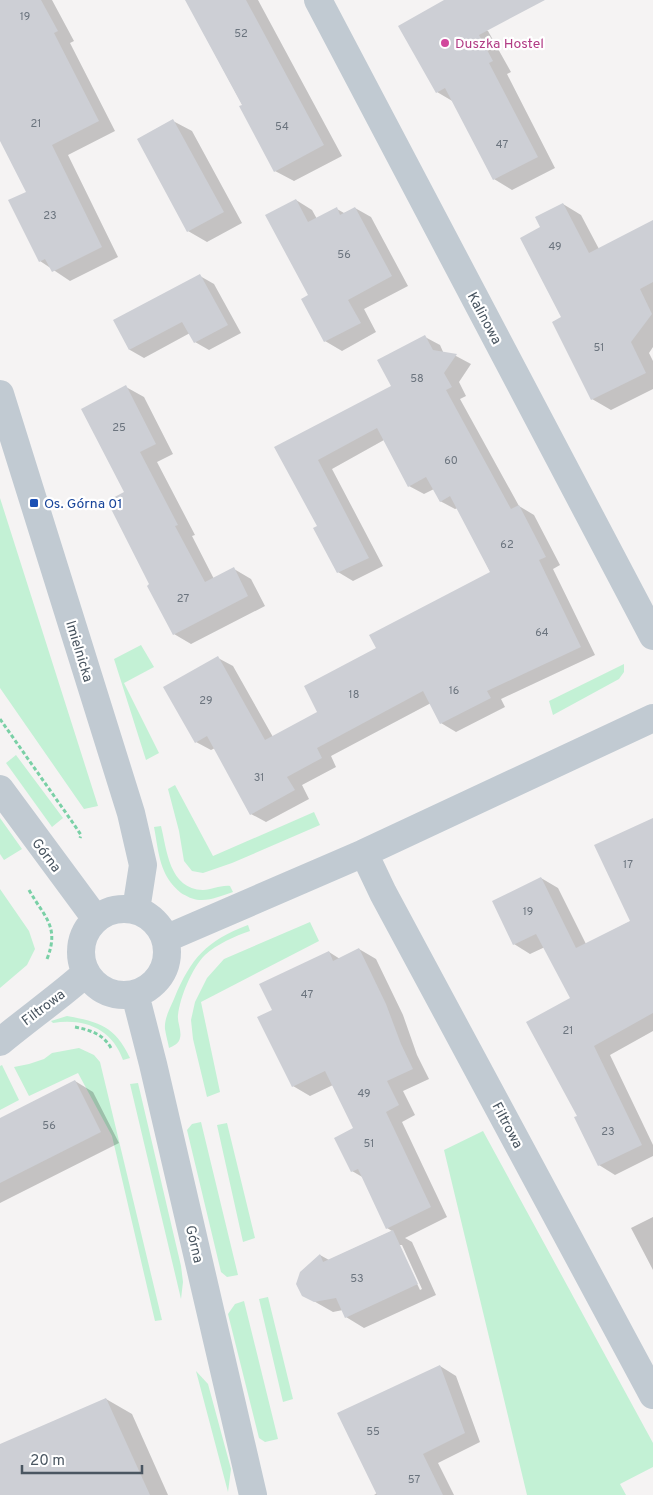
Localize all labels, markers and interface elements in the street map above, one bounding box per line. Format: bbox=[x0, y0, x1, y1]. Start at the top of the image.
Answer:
house number: 19 bbox=[20, 10, 30, 24]
house number: 52 bbox=[234, 27, 248, 41]
place label: Duszka Hostel bbox=[455, 36, 544, 53]
marker: Duszka Hostel bbox=[439, 37, 451, 49]
house number: 21 bbox=[31, 117, 41, 131]
house number: 54 bbox=[275, 120, 289, 134]
house number: 47 bbox=[496, 138, 508, 152]
house number: 23 bbox=[43, 209, 57, 223]
house number: 49 bbox=[548, 240, 562, 254]
house number: 56 bbox=[337, 248, 351, 262]
street label: Kalinowa bbox=[463, 290, 504, 348]
house number: 51 bbox=[594, 341, 604, 355]
house number: 58 bbox=[410, 372, 424, 386]
house number: 25 bbox=[112, 421, 126, 435]
house number: 60 bbox=[444, 454, 458, 468]
place label: Os. Górna 01 bbox=[44, 496, 123, 513]
marker: Os. Górna 01 bbox=[28, 497, 40, 509]
house number: 62 bbox=[500, 538, 514, 552]
house number: 27 bbox=[177, 592, 189, 606]
street label: Imielnicka bbox=[61, 619, 96, 684]
house number: 64 bbox=[535, 626, 549, 640]
house number: 16 bbox=[449, 684, 459, 698]
house number: 18 bbox=[349, 688, 359, 702]
house number: 29 bbox=[199, 694, 213, 708]
house number: 31 bbox=[254, 771, 264, 785]
street label: Górna bbox=[28, 836, 64, 876]
house number: 17 bbox=[623, 858, 633, 872]
house number: 19 bbox=[523, 905, 533, 919]
street label: Filtrowa bbox=[19, 986, 69, 1030]
house number: 47 bbox=[301, 988, 313, 1002]
house number: 21 bbox=[563, 1024, 573, 1038]
house number: 49 bbox=[357, 1087, 371, 1101]
street label: Filtrowa bbox=[487, 1100, 526, 1152]
house number: 56 bbox=[42, 1119, 56, 1133]
house number: 23 bbox=[601, 1125, 615, 1139]
house number: 51 bbox=[364, 1137, 374, 1151]
street label: Górna bbox=[181, 1224, 206, 1265]
house number: 53 bbox=[350, 1272, 364, 1286]
house number: 55 bbox=[366, 1425, 380, 1439]
scale bar bbox=[22, 1442, 142, 1474]
text: 20 m bbox=[30, 1452, 65, 1471]
house number: 57 bbox=[408, 1473, 420, 1487]

